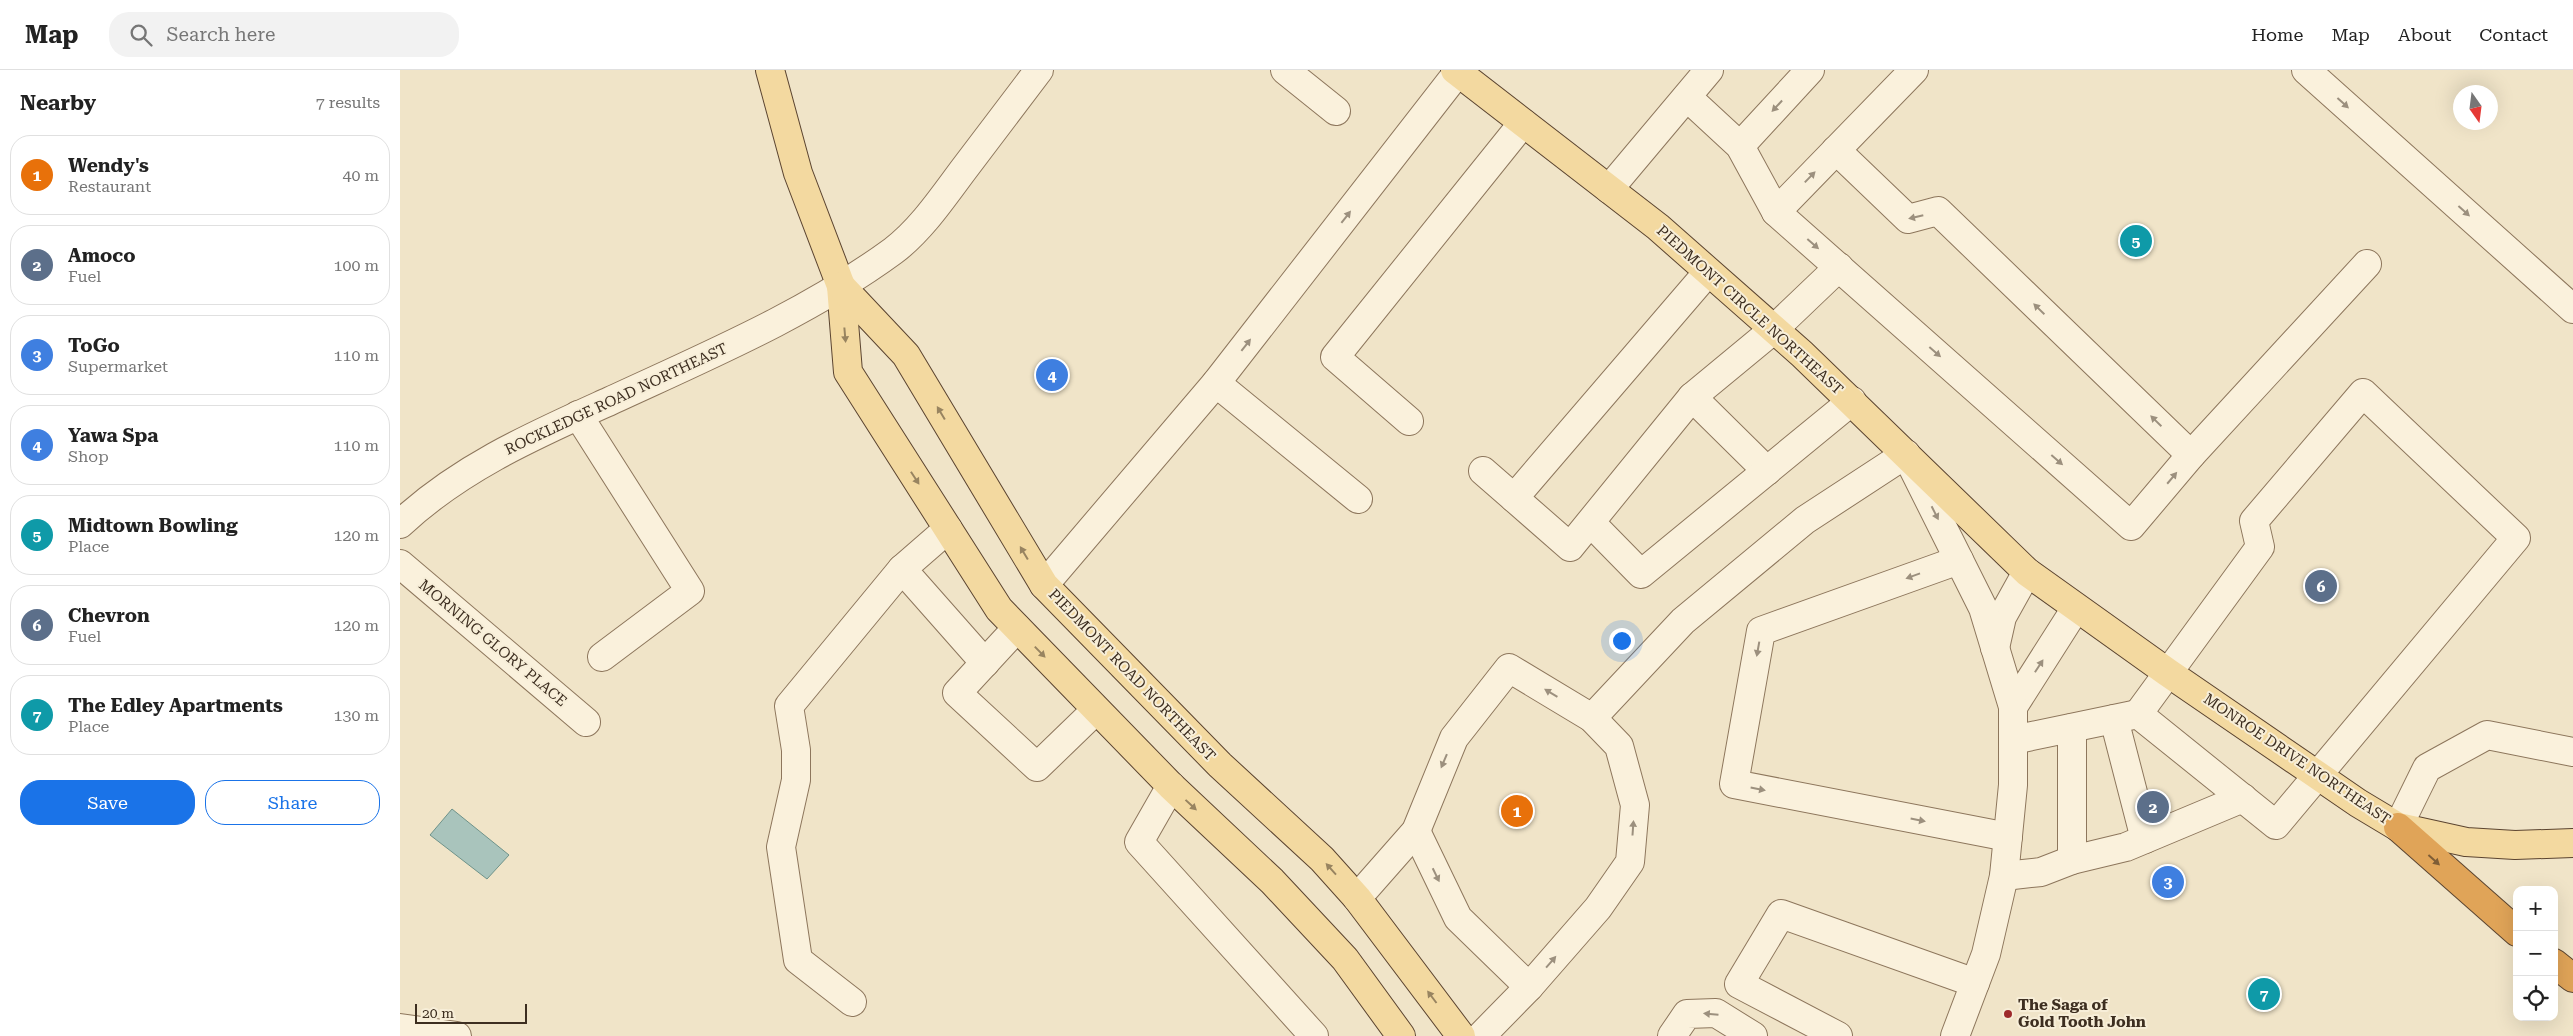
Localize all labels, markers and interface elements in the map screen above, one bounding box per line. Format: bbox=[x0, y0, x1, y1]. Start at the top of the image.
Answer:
search box bbox=[109, 12, 459, 57]
text: Map bbox=[25, 21, 79, 49]
icon: search bbox=[127, 21, 155, 49]
text: Search here bbox=[167, 23, 275, 46]
text: Home bbox=[2251, 24, 2303, 45]
text: Map bbox=[2331, 24, 2370, 45]
text: About bbox=[2398, 24, 2451, 45]
text: Contact bbox=[2479, 24, 2548, 45]
north arrow bbox=[2453, 85, 2498, 130]
text: Nearby bbox=[20, 91, 96, 115]
text: 7 results bbox=[316, 93, 380, 112]
one-way arrow bbox=[2336, 97, 2349, 108]
one-way arrow bbox=[1771, 99, 1783, 111]
text: Wendy's bbox=[68, 154, 149, 177]
text: 1 bbox=[33, 166, 41, 185]
text: 40 m bbox=[342, 166, 379, 185]
one-way arrow bbox=[1804, 171, 1816, 183]
text: Restaurant bbox=[68, 177, 151, 196]
one-way arrow bbox=[2457, 205, 2469, 217]
one-way arrow bbox=[1340, 210, 1351, 223]
one-way arrow bbox=[1908, 213, 1924, 221]
street label: PIEDMONT CIRCLE NORTHEAST bbox=[1653, 221, 1847, 399]
pin: 5 bbox=[2120, 222, 2152, 260]
one-way arrow bbox=[1806, 239, 1819, 250]
text: Amoco bbox=[68, 244, 136, 267]
text: 2 bbox=[33, 256, 41, 275]
text: 100 m bbox=[333, 256, 379, 275]
text: Fuel bbox=[68, 267, 101, 286]
one-way arrow bbox=[2033, 303, 2045, 315]
one-way arrow bbox=[841, 327, 849, 343]
text: ToGo bbox=[68, 334, 120, 357]
one-way arrow bbox=[1241, 338, 1251, 352]
street label: ROCKLEDGE ROAD NORTHEAST bbox=[502, 339, 730, 459]
text: 3 bbox=[33, 346, 41, 365]
text: 110 m bbox=[333, 346, 379, 365]
one-way arrow bbox=[1928, 346, 1940, 358]
pin: 4 bbox=[1036, 356, 1068, 394]
text: Supermarket bbox=[68, 357, 168, 376]
one-way arrow bbox=[936, 407, 945, 420]
one-way arrow bbox=[2150, 415, 2162, 427]
text: Yawa Spa bbox=[68, 424, 158, 447]
text: 4 bbox=[33, 436, 41, 455]
text: 110 m bbox=[333, 436, 379, 455]
text: Shop bbox=[68, 447, 109, 466]
one-way arrow bbox=[2050, 454, 2063, 465]
one-way arrow bbox=[911, 471, 920, 484]
one-way arrow bbox=[2166, 472, 2178, 484]
one-way arrow bbox=[1931, 506, 1939, 521]
text: Midtown Bowling bbox=[68, 514, 238, 537]
text: 5 bbox=[33, 526, 41, 545]
text: 120 m bbox=[333, 526, 379, 545]
text: Place bbox=[68, 537, 109, 556]
one-way arrow bbox=[1020, 546, 1029, 559]
pin: 6 bbox=[2305, 567, 2337, 605]
one-way arrow bbox=[1905, 572, 1920, 580]
street label: MORNING GLORY PLACE bbox=[415, 576, 571, 710]
street label: PIEDMONT ROAD NORTHEAST bbox=[1045, 585, 1219, 765]
text: Chevron bbox=[68, 604, 150, 627]
text: 6 bbox=[33, 616, 41, 635]
text: 120 m bbox=[333, 616, 379, 635]
text: Fuel bbox=[68, 627, 101, 646]
your location bbox=[1609, 628, 1635, 654]
one-way arrow bbox=[1753, 642, 1761, 658]
one-way arrow bbox=[1034, 645, 1046, 657]
one-way arrow bbox=[2034, 659, 2044, 673]
one-way arrow bbox=[1544, 688, 1557, 697]
street label: MONROE DRIVE NORTHEAST bbox=[2200, 690, 2394, 828]
text: The Edley Apartments bbox=[68, 694, 283, 717]
text: 7 bbox=[33, 706, 41, 725]
text: 130 m bbox=[333, 706, 379, 725]
text: Place bbox=[68, 717, 109, 736]
one-way arrow bbox=[1440, 754, 1448, 768]
button: Save bbox=[20, 780, 195, 825]
button: Share bbox=[205, 780, 380, 825]
one-way arrow bbox=[1751, 785, 1766, 793]
pin: 2 bbox=[2137, 788, 2169, 826]
pin: 1 bbox=[1501, 792, 1533, 830]
one-way arrow bbox=[1185, 799, 1197, 811]
one-way arrow bbox=[1911, 816, 1927, 824]
one-way arrow bbox=[1629, 820, 1637, 836]
one-way arrow bbox=[2427, 854, 2440, 865]
pin: 3 bbox=[2152, 863, 2184, 901]
one-way arrow bbox=[1325, 864, 1337, 876]
one-way arrow bbox=[1432, 868, 1440, 882]
map controls bbox=[2513, 886, 2558, 1021]
button: + bbox=[2513, 886, 2558, 931]
button: − bbox=[2513, 931, 2558, 976]
one-way arrow bbox=[1545, 956, 1556, 969]
pin: 7 bbox=[2248, 975, 2280, 1013]
button: locate bbox=[2513, 976, 2558, 1021]
one-way arrow bbox=[1426, 991, 1437, 1004]
place label: The Saga of Gold Tooth John bbox=[2018, 996, 2146, 1031]
scale bar bbox=[415, 1001, 528, 1024]
text: 20 m bbox=[422, 1005, 454, 1021]
marker: The Saga of Gold Tooth John bbox=[2002, 1008, 2014, 1020]
one-way arrow bbox=[1703, 1010, 1719, 1018]

